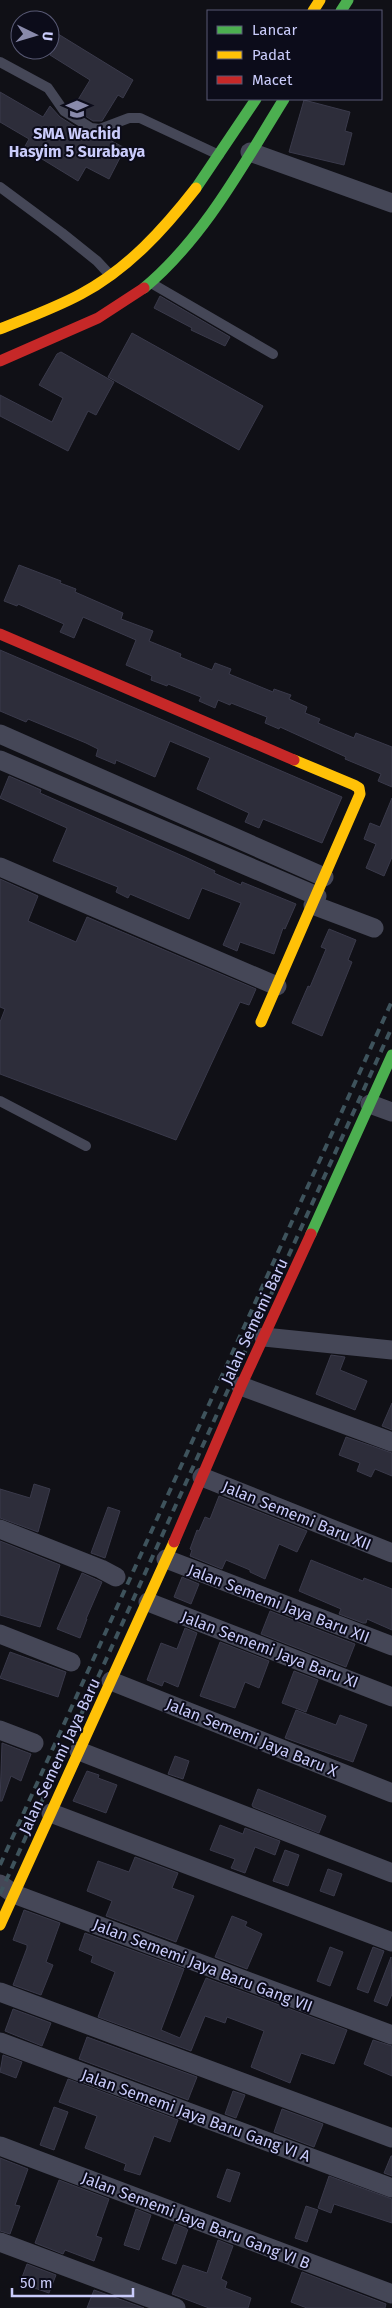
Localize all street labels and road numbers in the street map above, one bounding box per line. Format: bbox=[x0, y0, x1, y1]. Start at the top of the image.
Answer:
street label: Jalan Sememi Baru bbox=[217, 1255, 292, 1387]
street label: Jalan Sememi Baru XII bbox=[220, 1477, 374, 1554]
street label: Jalan Sememi Jaya Baru XII bbox=[185, 1560, 372, 1647]
street label: Jalan Sememi Jaya Baru XI bbox=[179, 1607, 361, 1692]
street label: Jalan Sememi Jaya Baru bbox=[15, 1675, 104, 1837]
street label: Jalan Sememi Jaya Baru X bbox=[163, 1694, 341, 1781]
street label: Jalan Sememi Jaya Baru Gang VII bbox=[90, 1915, 315, 2016]
street label: Jalan Sememi Jaya Baru Gang VI A bbox=[79, 2065, 314, 2166]
street label: Jalan Sememi Jaya Baru Gang VI B bbox=[79, 2168, 313, 2273]

